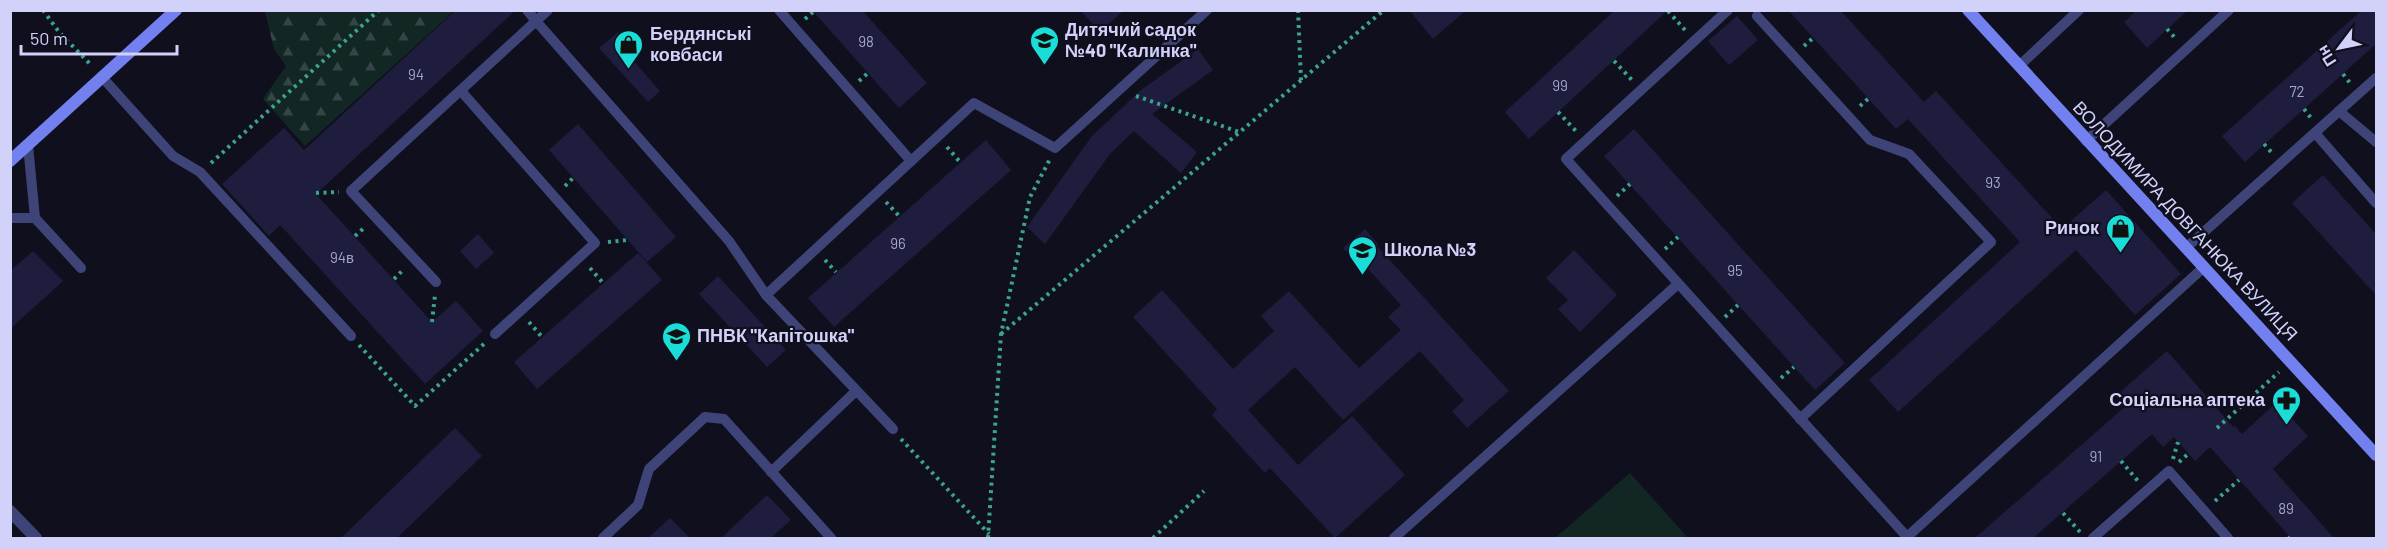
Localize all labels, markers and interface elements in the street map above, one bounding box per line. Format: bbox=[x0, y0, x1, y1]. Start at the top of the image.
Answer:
scale bar bbox=[21, 18, 177, 56]
place label: Дитячий садок №40 "Калинка" bbox=[1065, 18, 1197, 61]
north arrow bbox=[2309, 18, 2369, 78]
place label: Бердянські ковбаси bbox=[650, 22, 751, 65]
school or university icon: Дитячий садок №40 "Калинка" bbox=[1028, 24, 1060, 66]
text: 50 m bbox=[30, 27, 68, 49]
shop icon: Бердянські ковбаси bbox=[613, 28, 645, 70]
house number: 98 bbox=[858, 32, 874, 50]
text: Пн bbox=[2312, 42, 2340, 70]
house number: 94 bbox=[408, 65, 424, 83]
house number: 99 bbox=[1552, 76, 1568, 94]
house number: 72 bbox=[2289, 82, 2305, 100]
street label: ВОЛОДИМИРА ДОВГАНЮКА ВУЛИЦЯ bbox=[2069, 96, 2303, 345]
house number: 93 bbox=[1985, 173, 2001, 191]
shop icon: Ринок bbox=[2104, 212, 2136, 254]
place label: Ринок bbox=[2045, 216, 2100, 238]
house number: 96 bbox=[890, 234, 906, 252]
school or university icon: Школа №3 bbox=[1347, 234, 1379, 276]
place label: Школа №3 bbox=[1384, 238, 1476, 260]
house number: 94в bbox=[330, 248, 354, 266]
house number: 95 bbox=[1727, 261, 1743, 279]
school or university icon: ПНВК "Капітошка" bbox=[660, 320, 692, 362]
place label: ПНВК "Капітошка" bbox=[697, 324, 855, 346]
pharmacy icon: Соціальна аптека bbox=[2270, 384, 2302, 426]
place label: Соціальна аптека bbox=[2109, 388, 2266, 410]
house number: 91 bbox=[2090, 447, 2102, 465]
house number: 89 bbox=[2278, 499, 2294, 517]

